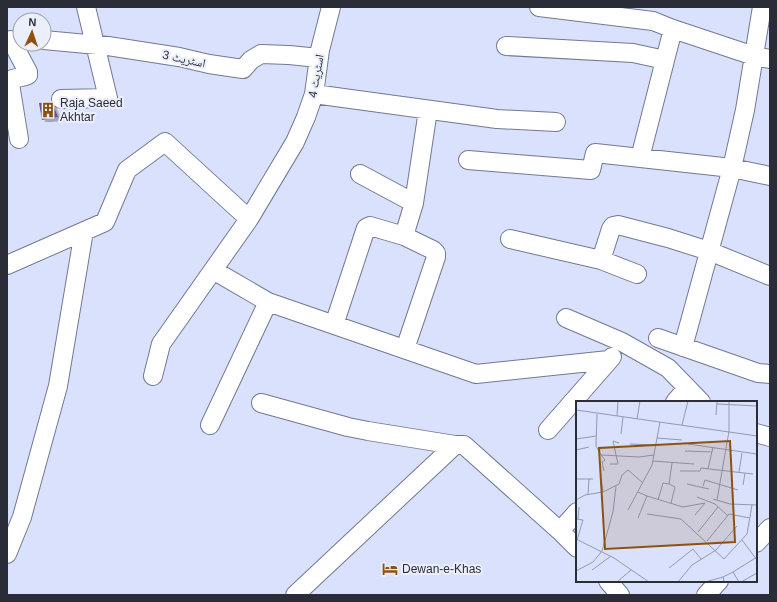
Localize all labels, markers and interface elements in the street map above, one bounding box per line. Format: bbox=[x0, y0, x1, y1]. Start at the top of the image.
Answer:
north arrow bbox=[12, 12, 52, 52]
text: N bbox=[28, 16, 37, 28]
street label: اسٹریٹ 3 bbox=[161, 48, 207, 71]
street label: اسٹریٹ 4 bbox=[305, 53, 327, 99]
place label: Raja Saeed Akhtar bbox=[60, 96, 123, 124]
building icon: Raja Saeed Akhtar bbox=[39, 101, 57, 119]
inset map bbox=[576, 401, 757, 582]
hotel icon: Dewan-e-Khas bbox=[381, 560, 399, 578]
place label: Dewan-e-Khas bbox=[402, 562, 481, 576]

